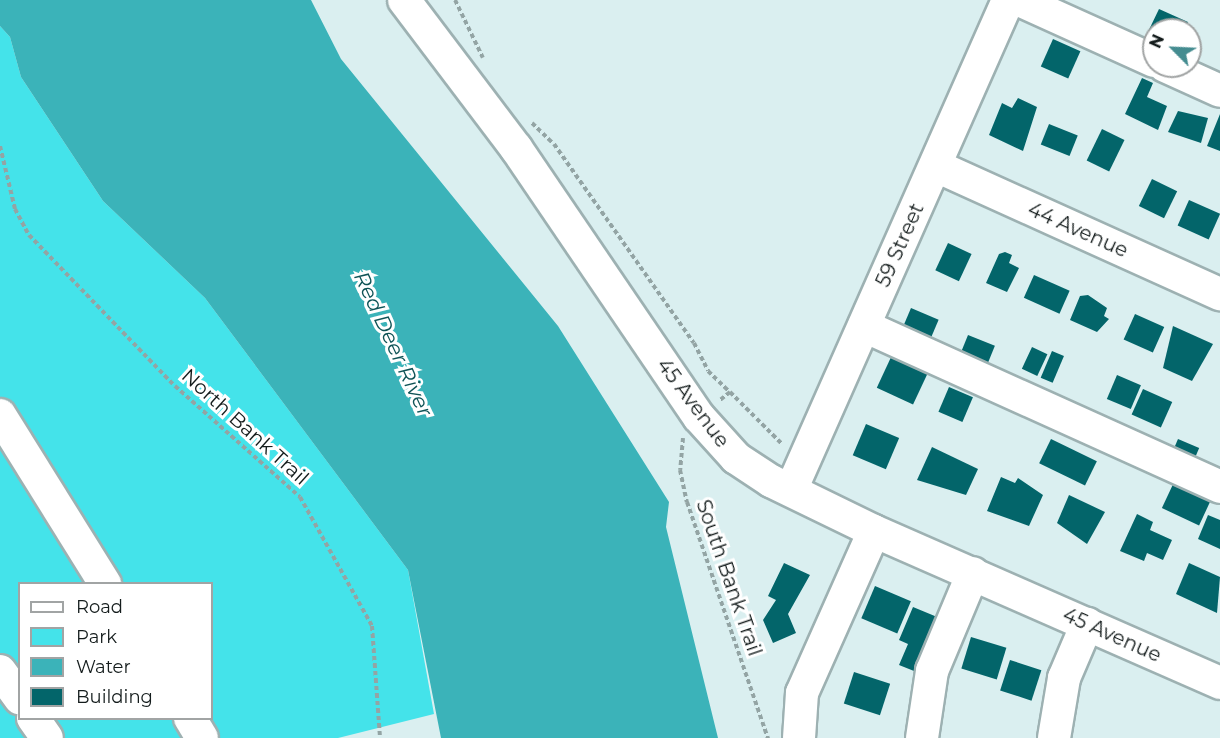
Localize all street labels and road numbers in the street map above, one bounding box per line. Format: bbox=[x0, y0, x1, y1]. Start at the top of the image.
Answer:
street label: 44 Avenue bbox=[1024, 197, 1132, 263]
street label: 59 Street bbox=[871, 199, 929, 291]
street label: 45 Avenue bbox=[652, 354, 734, 452]
street label: North Bank Trail bbox=[177, 364, 313, 490]
street label: South Bank Trail bbox=[691, 497, 767, 659]
street label: 45 Avenue bbox=[1059, 603, 1165, 667]

